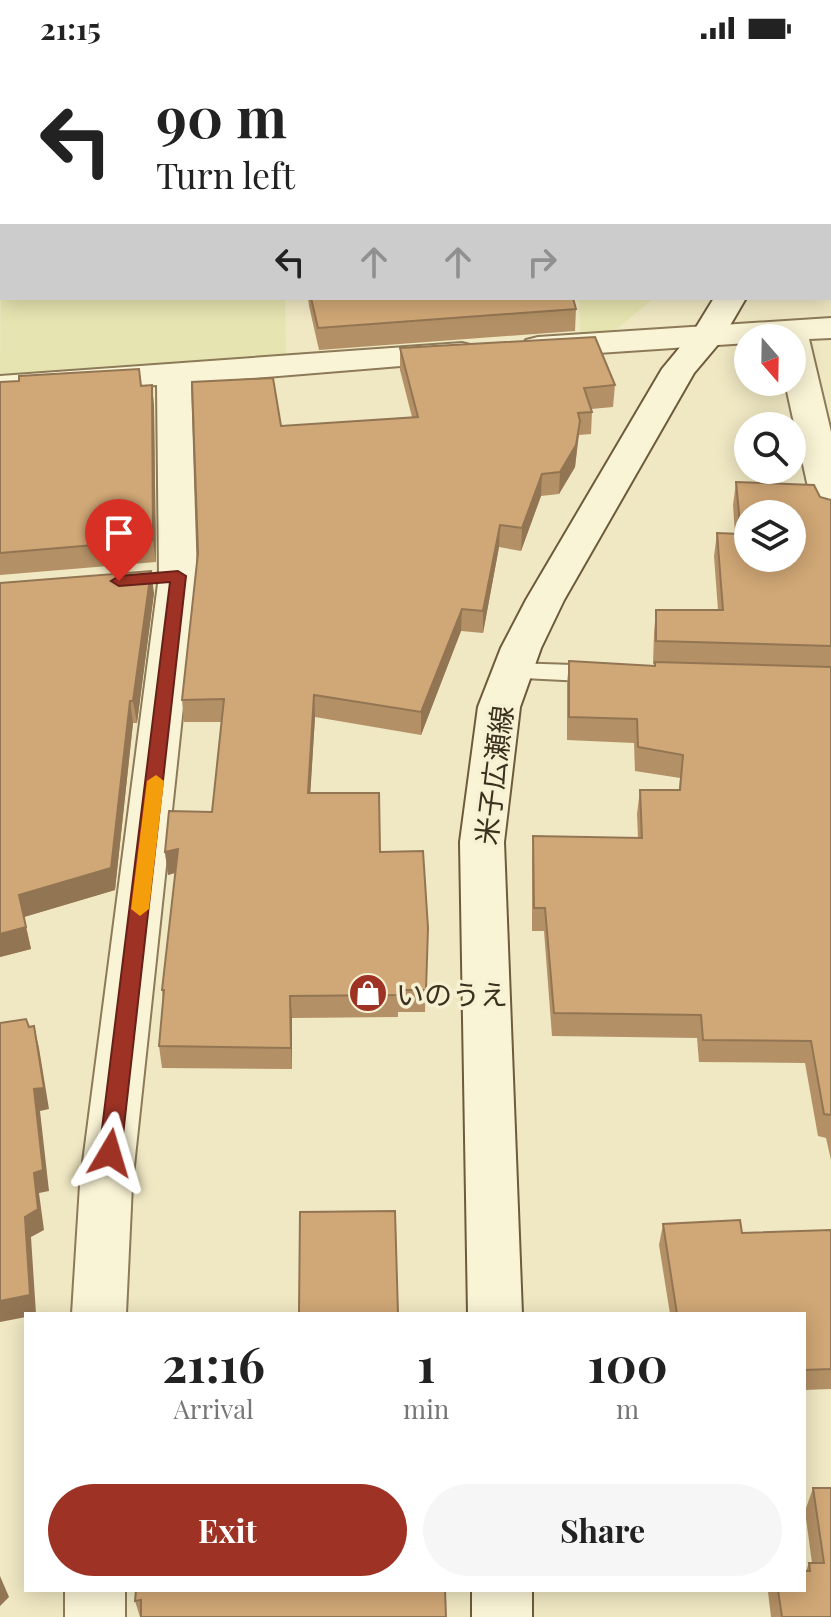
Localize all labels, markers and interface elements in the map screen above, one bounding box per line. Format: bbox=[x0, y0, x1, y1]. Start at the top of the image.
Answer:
text: 21:15 bbox=[40, 8, 101, 48]
text: 90 m bbox=[156, 78, 287, 153]
icon: left bbox=[24, 88, 128, 192]
text: Turn left bbox=[156, 150, 295, 198]
icon: left bbox=[268, 240, 312, 284]
icon: ahead bbox=[352, 240, 396, 284]
icon: ahead bbox=[436, 240, 480, 284]
icon: right bbox=[520, 240, 564, 284]
north arrow bbox=[734, 324, 806, 396]
map controls bbox=[734, 324, 806, 572]
button: search bbox=[734, 412, 806, 484]
pin bbox=[85, 499, 153, 581]
button: layers bbox=[734, 500, 806, 572]
icon: arrive bbox=[97, 511, 141, 555]
street label: 米子広瀬線 bbox=[466, 703, 520, 847]
shop icon: いのうえ bbox=[347, 972, 389, 1014]
place label: いのうえ bbox=[396, 975, 508, 1012]
position arrow bbox=[68, 1111, 152, 1195]
text: 21:16 bbox=[162, 1331, 265, 1395]
text: 1 bbox=[417, 1331, 435, 1395]
text: 100 bbox=[587, 1331, 668, 1395]
text: Arrival bbox=[173, 1391, 254, 1426]
text: min bbox=[403, 1391, 449, 1426]
text: m bbox=[616, 1391, 639, 1426]
button: Exit bbox=[48, 1484, 407, 1576]
button: Share bbox=[423, 1484, 782, 1576]

